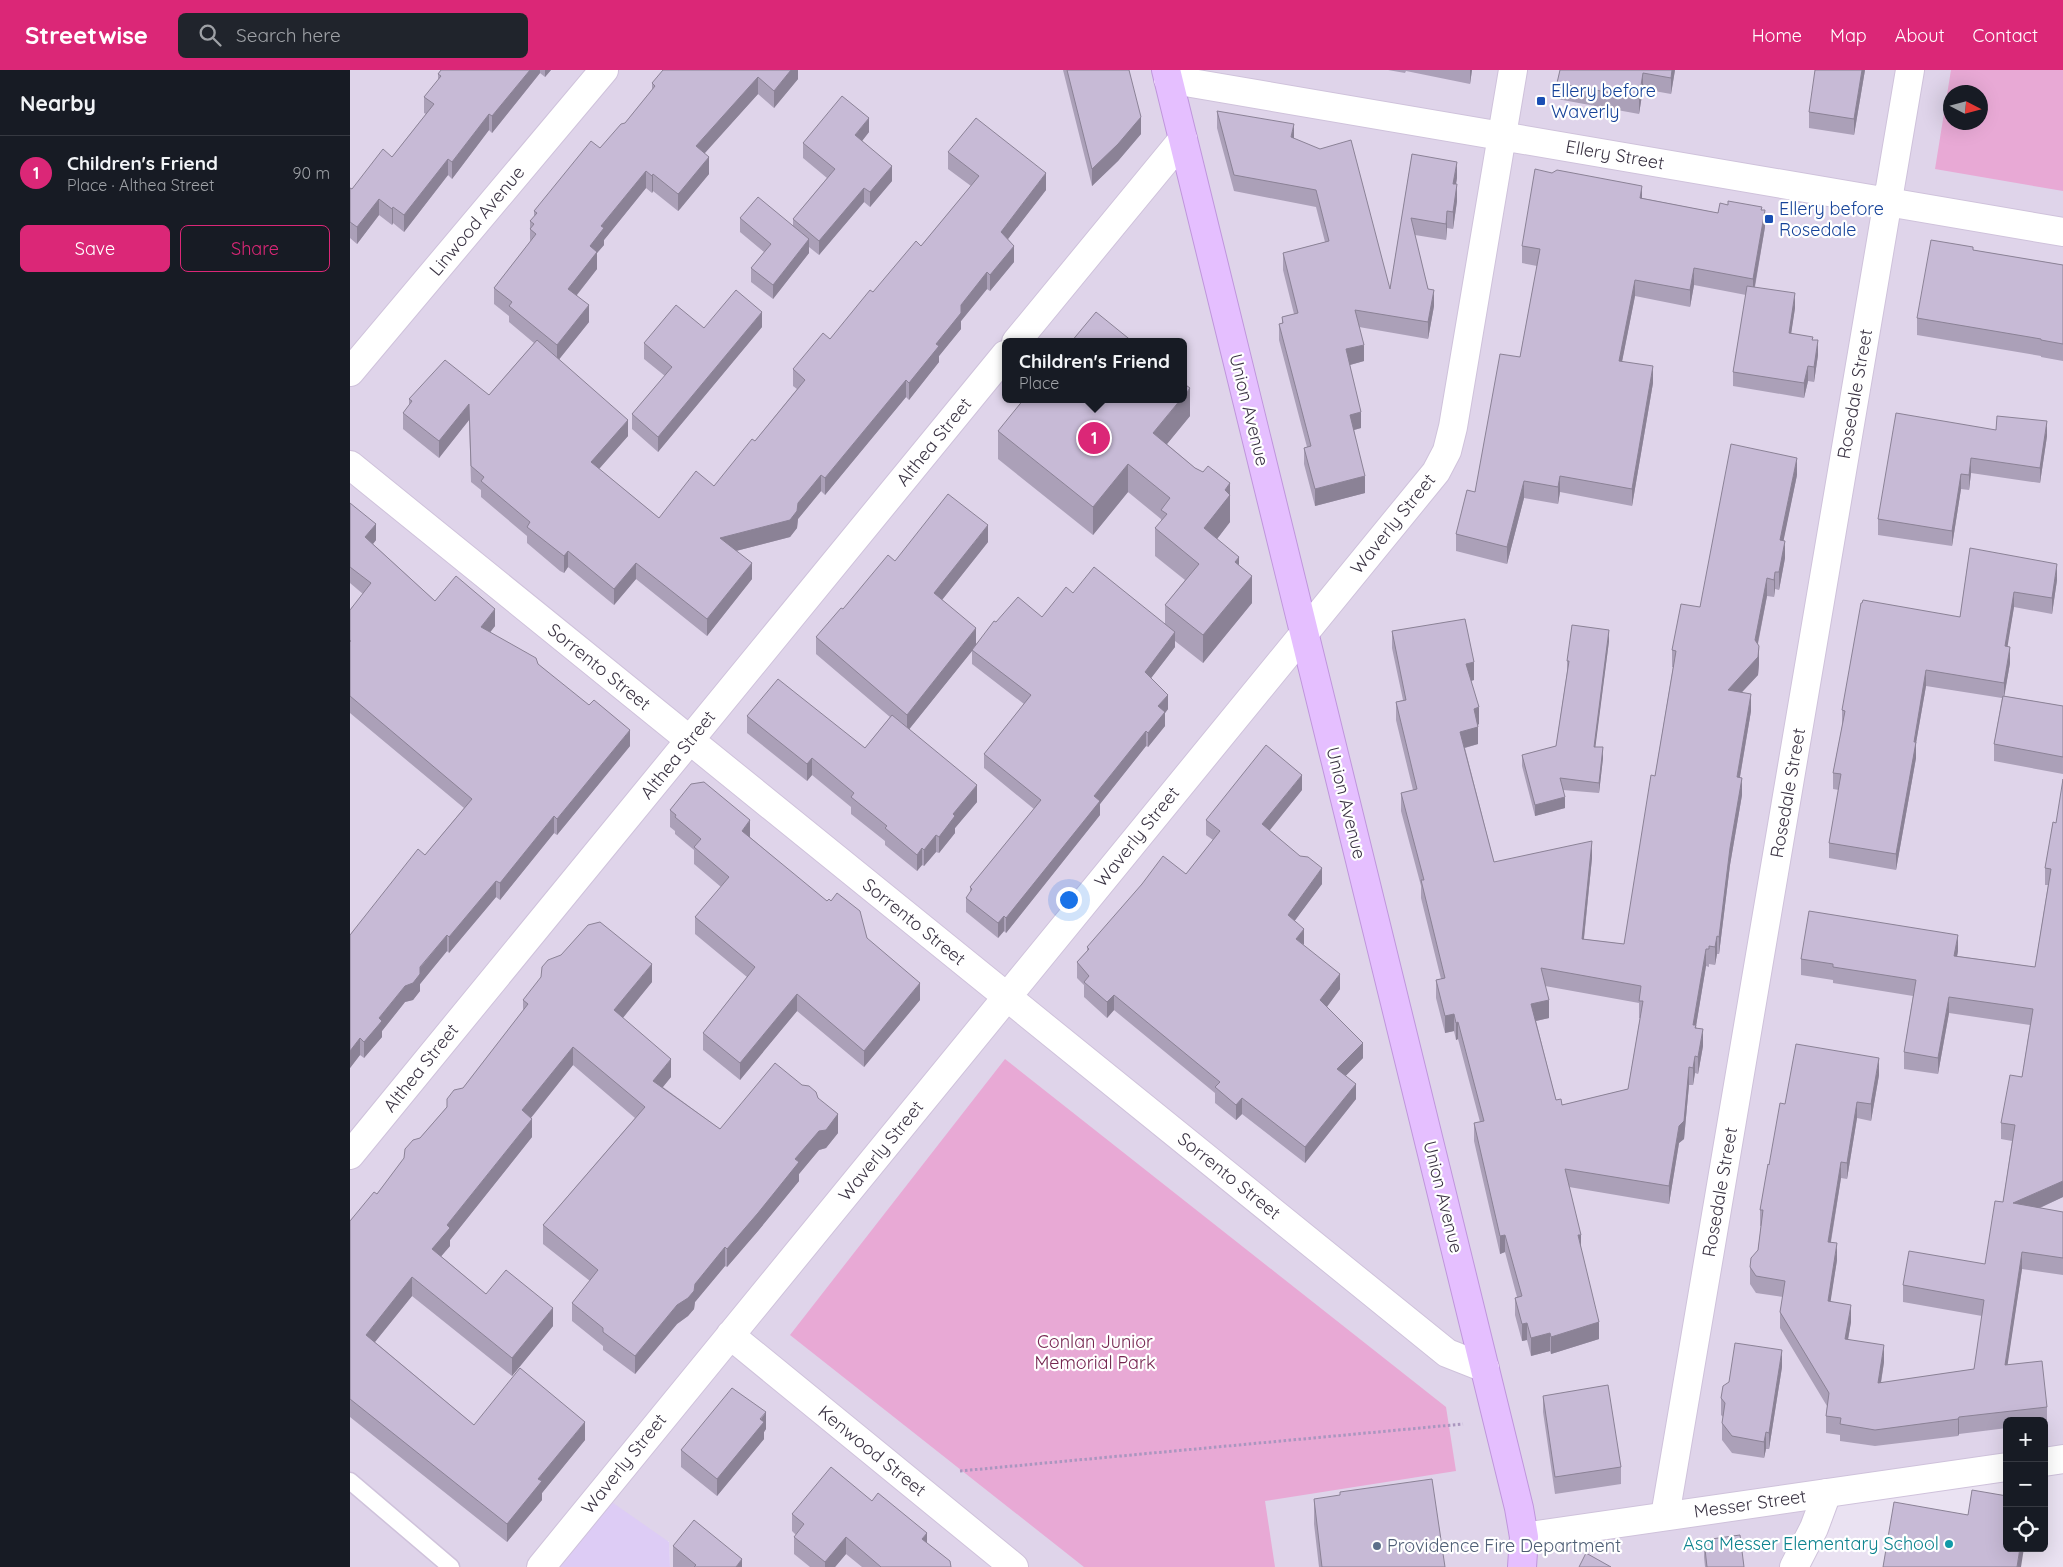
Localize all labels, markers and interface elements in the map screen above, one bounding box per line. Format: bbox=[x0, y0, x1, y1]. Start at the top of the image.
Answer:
search box bbox=[178, 13, 528, 58]
text: Streetwise bbox=[25, 20, 148, 50]
icon: search bbox=[196, 21, 224, 49]
text: Search here bbox=[236, 23, 341, 47]
text: Home bbox=[1752, 24, 1802, 47]
text: Map bbox=[1830, 24, 1867, 47]
text: About bbox=[1895, 24, 1945, 47]
text: Contact bbox=[1973, 24, 2038, 47]
place label: Ellery before Waverly bbox=[1551, 79, 1656, 123]
north arrow bbox=[1943, 85, 1988, 130]
text: Nearby bbox=[20, 90, 96, 116]
marker: Ellery before Waverly bbox=[1535, 95, 1547, 107]
street label: Ellery Street bbox=[1564, 135, 1666, 174]
text: Children's Friend bbox=[67, 151, 218, 175]
street label: Linwood Avenue bbox=[424, 161, 529, 280]
text: 1 bbox=[33, 163, 39, 183]
text: 90 m bbox=[293, 163, 330, 183]
text: Place · Althea Street bbox=[67, 175, 215, 195]
place label: Ellery before Rosedale bbox=[1779, 197, 1884, 241]
marker: Ellery before Rosedale bbox=[1763, 213, 1775, 225]
button: Save bbox=[20, 225, 170, 272]
button: Share bbox=[180, 225, 330, 272]
street label: Rosedale Street bbox=[1832, 327, 1877, 461]
popup bbox=[1002, 338, 1187, 403]
text: Children's Friend bbox=[1019, 349, 1170, 373]
street label: Union Avenue bbox=[1224, 351, 1275, 468]
text: Place bbox=[1019, 373, 1059, 393]
street label: Althea Street bbox=[891, 393, 976, 491]
pin: 1 bbox=[1078, 419, 1110, 457]
street label: Waverly Street bbox=[1345, 469, 1440, 579]
street label: Sorrento Street bbox=[543, 618, 656, 715]
street label: Althea Street bbox=[635, 706, 720, 804]
street label: Rosedale Street bbox=[1765, 726, 1810, 860]
street label: Union Avenue bbox=[1321, 744, 1372, 861]
street label: Waverly Street bbox=[1089, 782, 1184, 892]
street label: Sorrento Street bbox=[858, 873, 971, 970]
your location bbox=[1056, 887, 1082, 913]
street label: Althea Street bbox=[378, 1019, 463, 1117]
street label: Waverly Street bbox=[833, 1096, 928, 1206]
street label: Rosedale Street bbox=[1697, 1125, 1742, 1259]
street label: Sorrento Street bbox=[1173, 1127, 1286, 1224]
street label: Union Avenue bbox=[1418, 1138, 1469, 1255]
park label: Conlan Junior Memorial Park bbox=[1034, 1330, 1156, 1374]
street label: Kenwood Street bbox=[814, 1400, 931, 1501]
street label: Waverly Street bbox=[576, 1409, 671, 1519]
map controls bbox=[2003, 1417, 2048, 1552]
button: + bbox=[2003, 1417, 2048, 1462]
button: − bbox=[2003, 1462, 2048, 1507]
street label: Messer Street bbox=[1692, 1484, 1808, 1523]
button: locate bbox=[2003, 1507, 2048, 1552]
place label: Asa Messer Elementary School bbox=[1683, 1532, 1939, 1555]
place label: Providence Fire Department bbox=[1387, 1534, 1621, 1557]
marker: Asa Messer Elementary School bbox=[1943, 1538, 1955, 1550]
marker: Providence Fire Department bbox=[1371, 1540, 1383, 1552]

